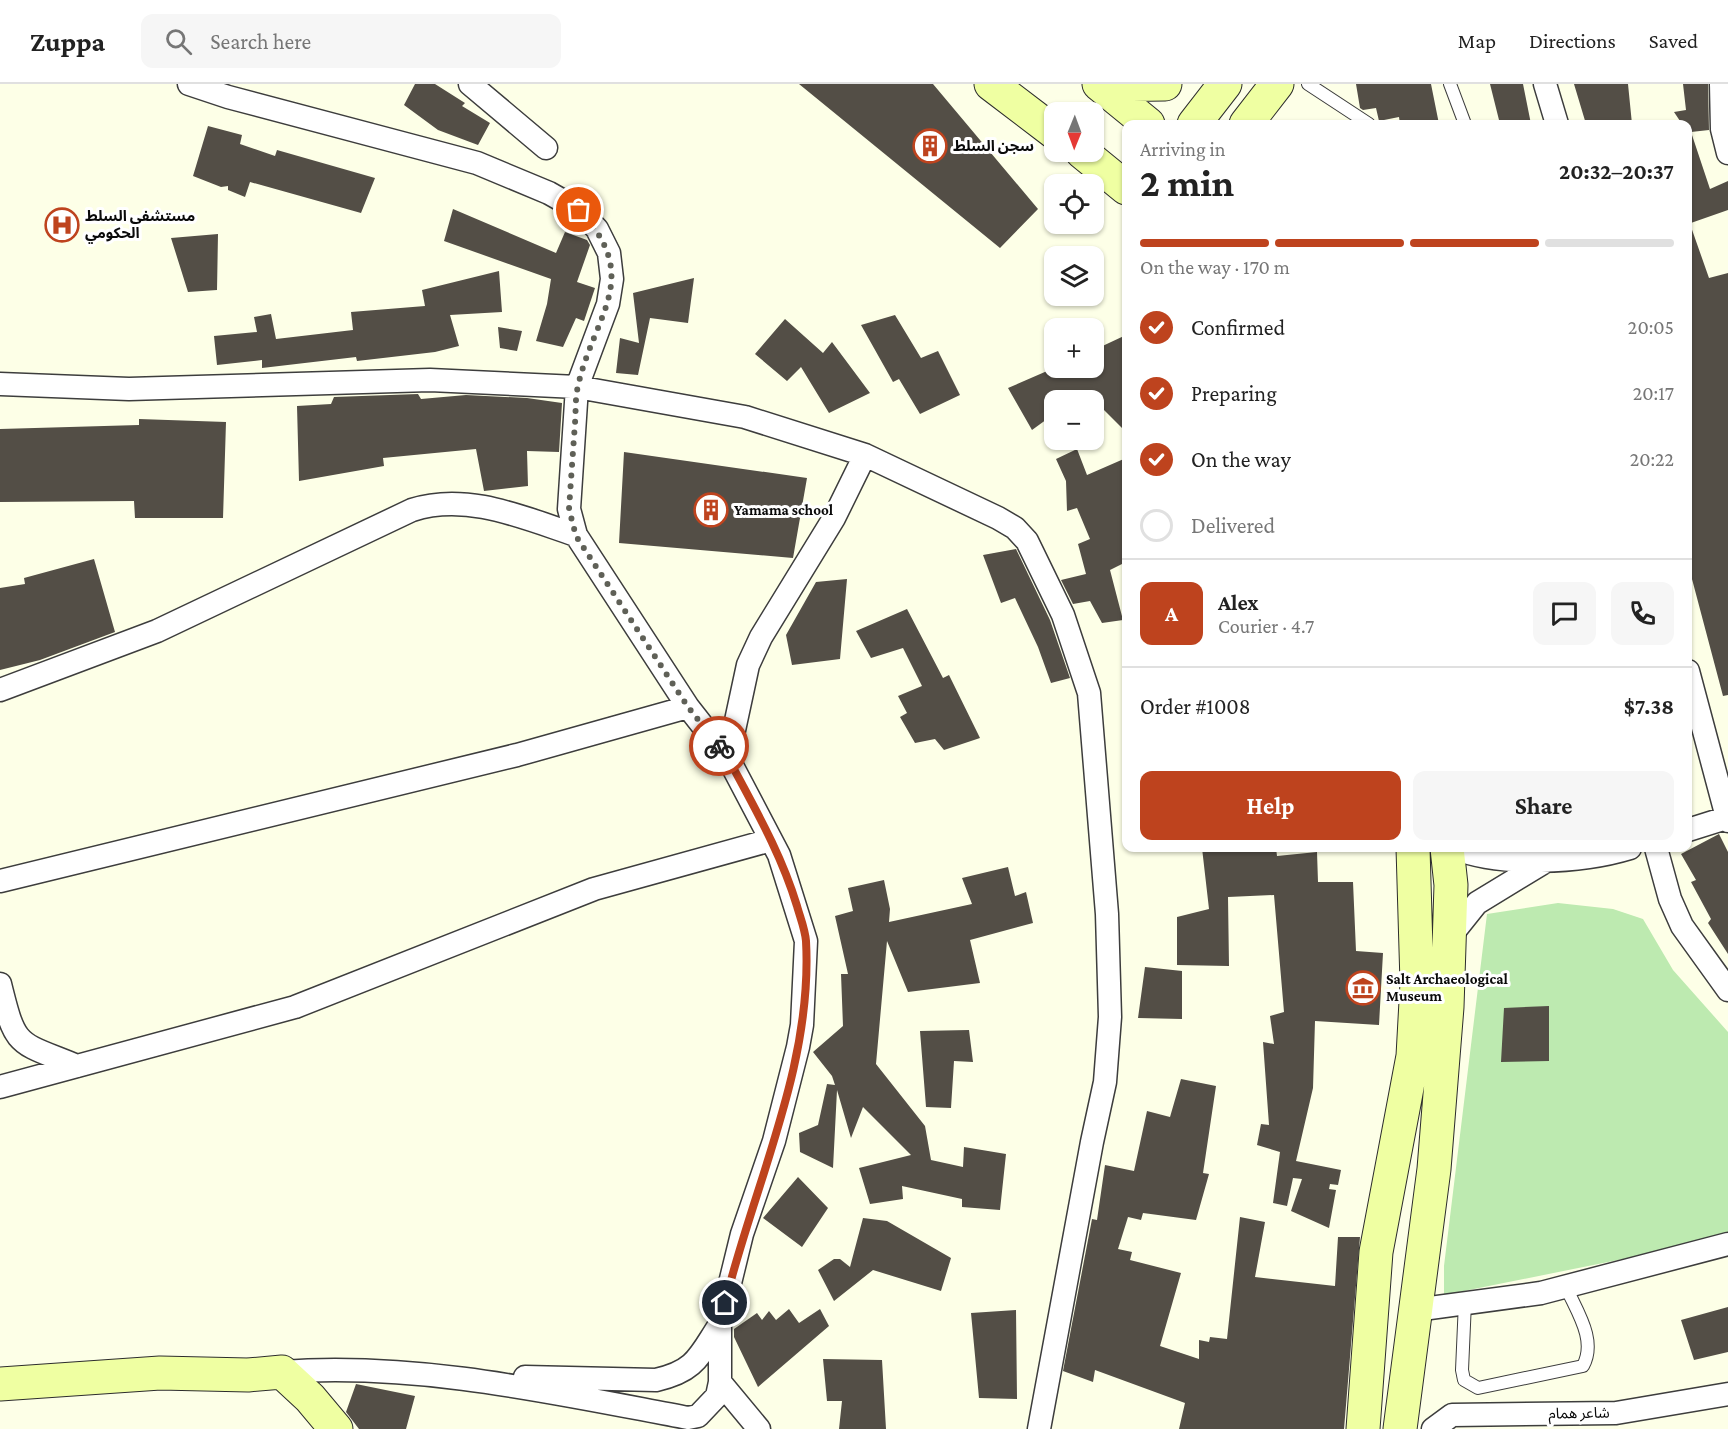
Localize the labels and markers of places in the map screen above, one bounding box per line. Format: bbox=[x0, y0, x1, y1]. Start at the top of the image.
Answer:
building icon: سجن السلط bbox=[912, 128, 948, 164]
place label: سجن السلط bbox=[953, 138, 1034, 155]
pin bbox=[553, 184, 604, 235]
hospital icon: مستشفى السلط الحكومي bbox=[44, 207, 80, 243]
place label: مستشفى السلط الحكومي bbox=[85, 208, 195, 244]
building icon: Yamama school bbox=[693, 492, 729, 528]
place label: Yamama school bbox=[734, 502, 834, 518]
museum icon: Salt Archaeological Museum bbox=[1345, 970, 1381, 1006]
place label: Salt Archaeological Museum bbox=[1386, 971, 1508, 1004]
pin bbox=[699, 1277, 750, 1328]

